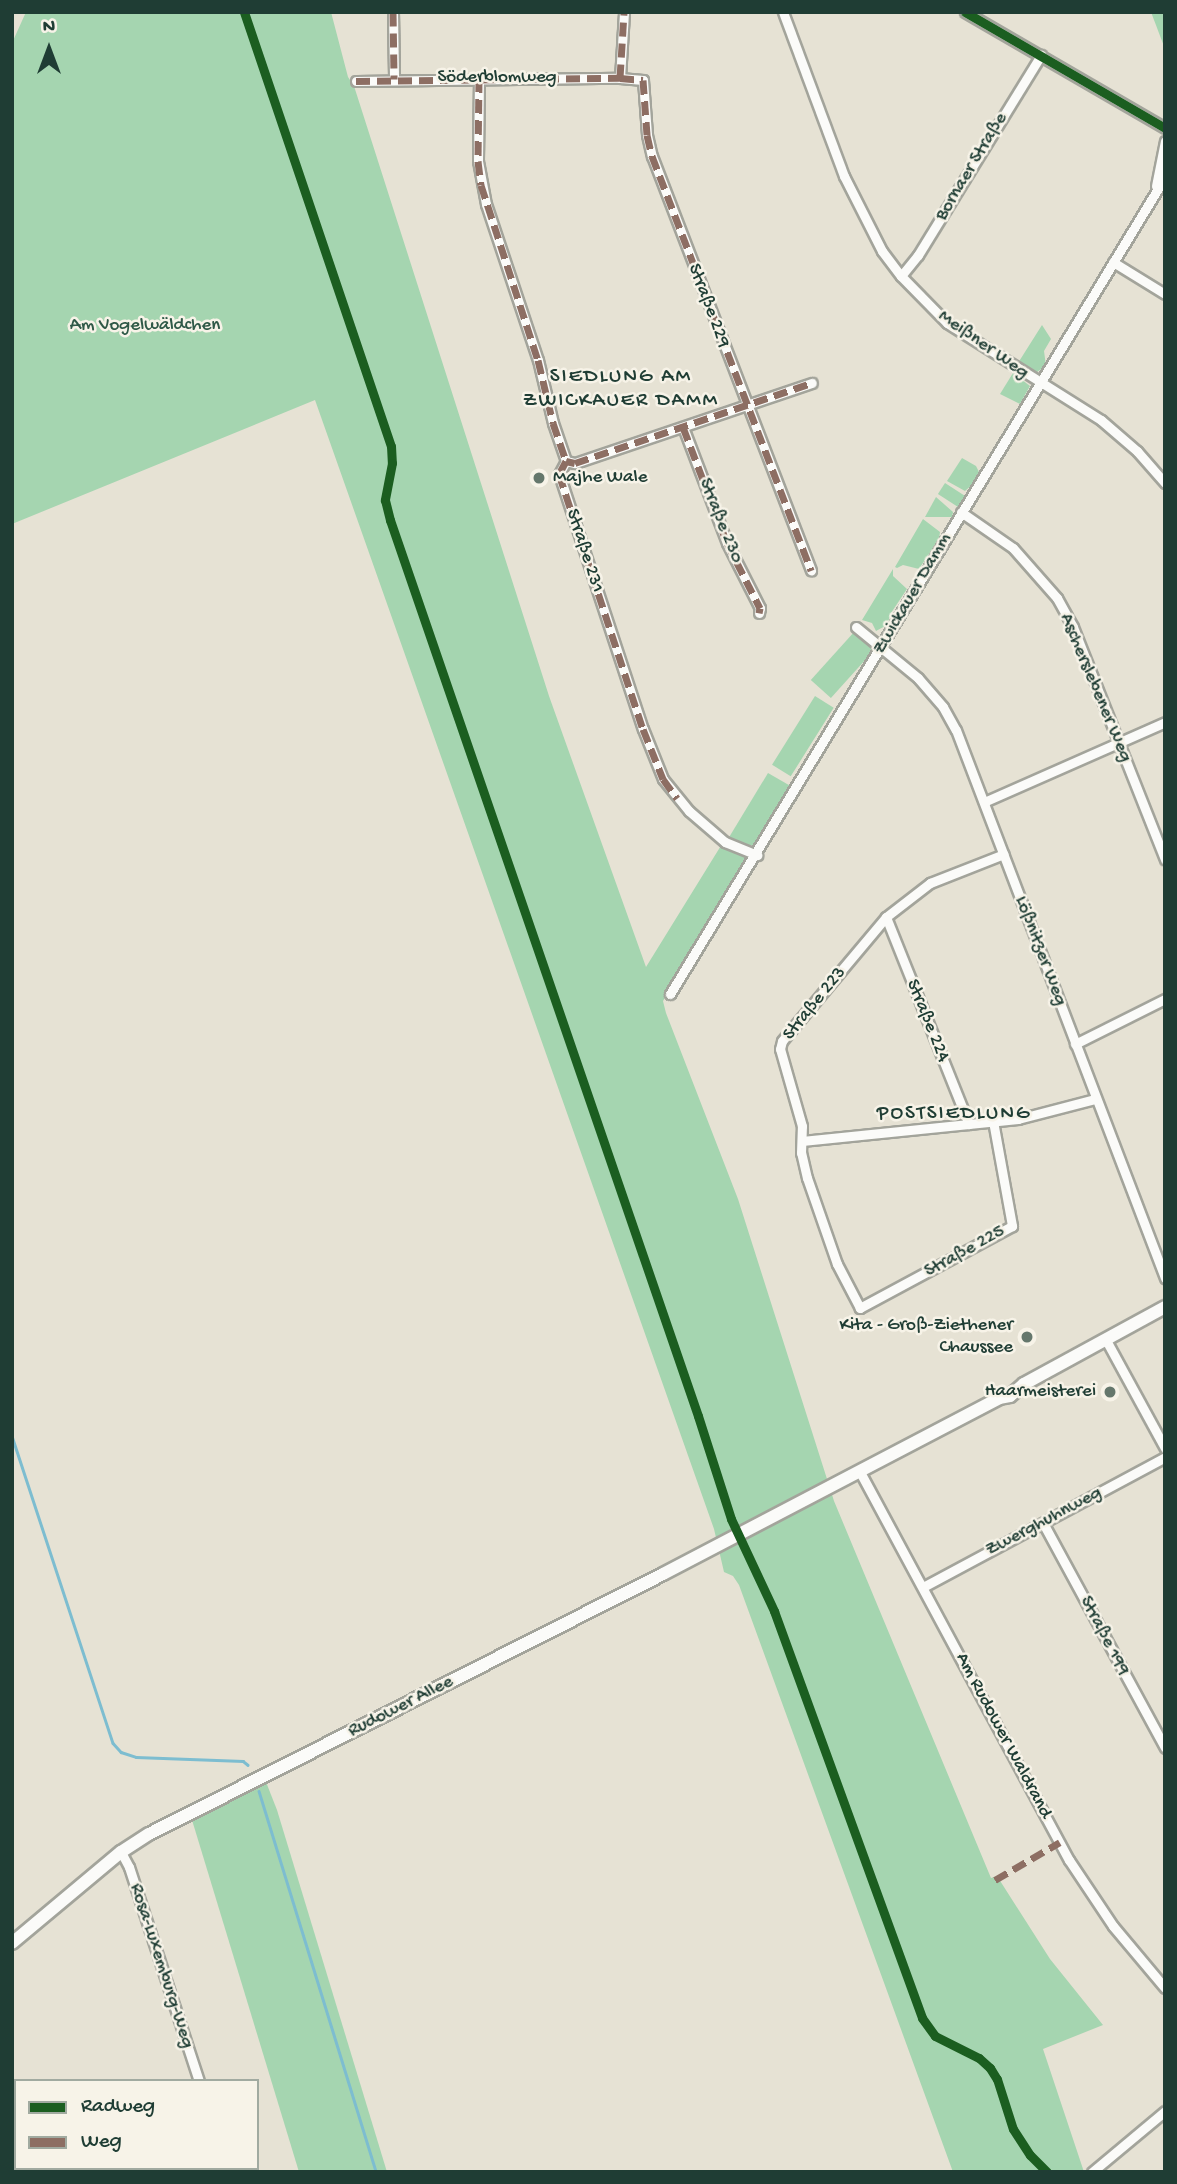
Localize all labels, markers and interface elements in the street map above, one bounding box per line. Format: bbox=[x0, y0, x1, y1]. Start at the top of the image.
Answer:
north arrow bbox=[14, 14, 84, 84]
text: N bbox=[43, 16, 55, 39]
street label: Söderblomweg bbox=[437, 67, 557, 89]
street label: Bornaer Straße bbox=[931, 109, 1013, 225]
street label: Straße 229 bbox=[682, 261, 734, 351]
street label: Meißner Weg bbox=[933, 305, 1033, 385]
park label: Am Vogelwäldchen bbox=[70, 315, 220, 337]
district label: SIEDLUNG AM ZWICKAUER DAMM bbox=[525, 365, 717, 415]
place label: Majhe Wale bbox=[553, 467, 647, 489]
marker: Majhe Wale bbox=[531, 470, 547, 486]
street label: Straße 230 bbox=[693, 475, 747, 567]
street label: Straße 231 bbox=[560, 506, 608, 596]
street label: Zwickauer Damm bbox=[869, 529, 957, 659]
street label: Ascherslebener Weg bbox=[1053, 610, 1137, 766]
street label: Lößnitzer Weg bbox=[1009, 893, 1071, 1009]
street label: Straße 223 bbox=[778, 963, 852, 1045]
street label: Straße 224 bbox=[900, 976, 954, 1066]
district label: POSTSIEDLUNG bbox=[878, 1102, 1030, 1128]
street label: Straße 225 bbox=[921, 1221, 1009, 1283]
place label: Kita - Groß-Ziethener Chaussee bbox=[840, 1315, 1013, 1359]
marker: Kita - Groß-Ziethener Chaussee bbox=[1019, 1329, 1035, 1345]
place label: Haarmeisterei bbox=[985, 1381, 1096, 1403]
marker: Haarmeisterei bbox=[1102, 1384, 1118, 1400]
street label: Zwerghuhnweg bbox=[982, 1482, 1106, 1562]
street label: Straße 199 bbox=[1074, 1593, 1134, 1679]
street label: Am Rudower Waldrand bbox=[950, 1649, 1056, 1823]
street label: Rudower Allee bbox=[345, 1671, 457, 1743]
street label: Rosa-Luxemburg-Weg bbox=[124, 1881, 198, 2051]
legend bbox=[14, 2079, 259, 2170]
text: Radweg bbox=[81, 2095, 155, 2120]
text: Weg bbox=[81, 2130, 122, 2155]

